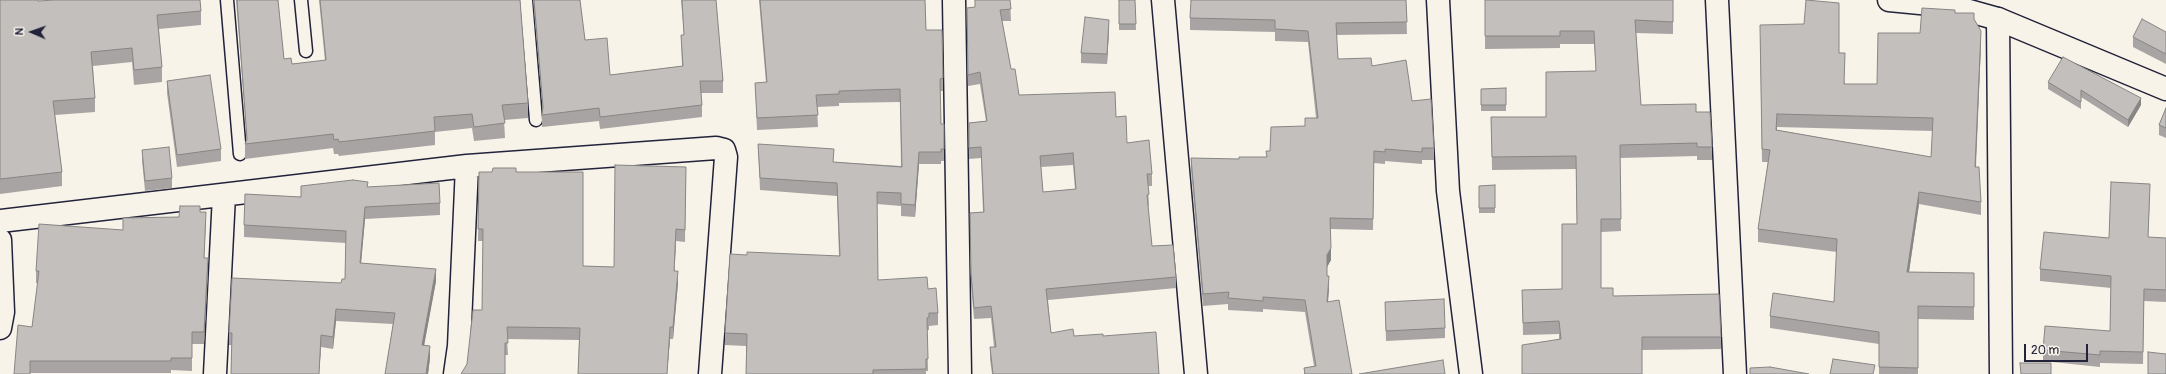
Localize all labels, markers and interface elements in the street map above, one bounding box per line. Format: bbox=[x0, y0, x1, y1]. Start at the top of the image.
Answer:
north arrow bbox=[12, 12, 52, 52]
text: N bbox=[13, 28, 26, 36]
scale bar bbox=[2026, 336, 2090, 362]
text: 20 m bbox=[2031, 343, 2059, 358]

